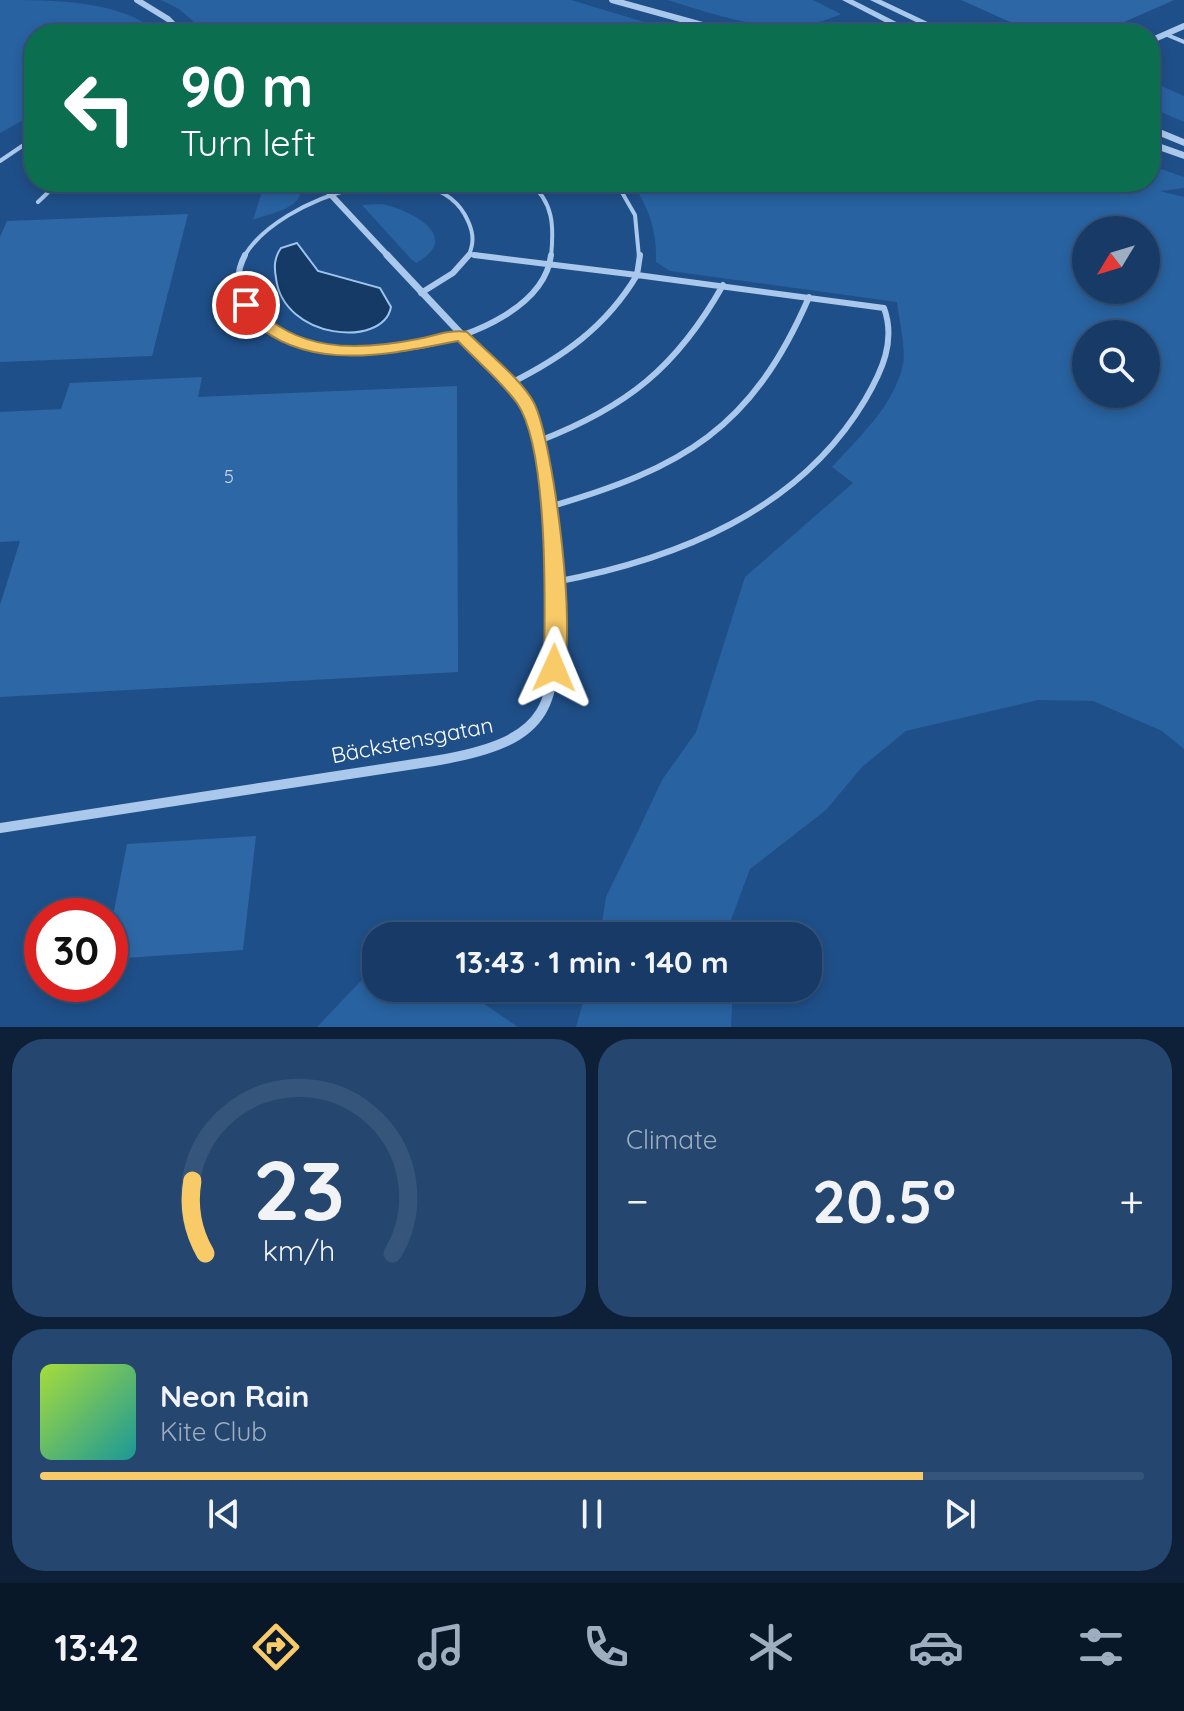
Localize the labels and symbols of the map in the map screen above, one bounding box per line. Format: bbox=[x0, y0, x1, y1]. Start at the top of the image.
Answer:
north arrow bbox=[1072, 216, 1160, 304]
pin bbox=[212, 271, 280, 339]
house number: 5 bbox=[224, 465, 234, 488]
position arrow bbox=[512, 626, 596, 710]
street label: Bäckstensgatan bbox=[329, 711, 495, 769]
speed limit sign: 30 bbox=[24, 898, 128, 1002]

